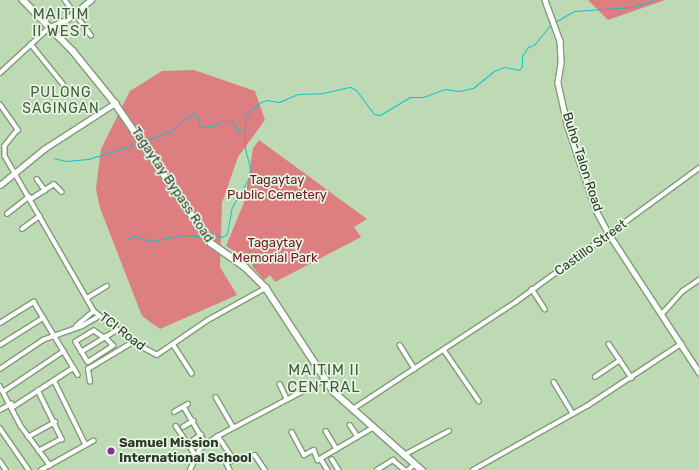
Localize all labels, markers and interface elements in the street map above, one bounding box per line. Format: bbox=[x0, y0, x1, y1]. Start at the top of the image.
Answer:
district label: MAITIM II WEST bbox=[32, 5, 90, 40]
district label: PULONG SAGINGAN bbox=[22, 85, 100, 118]
street label: Buho-Talon Road bbox=[559, 110, 605, 214]
street label: Tagaytay Bypass Road bbox=[128, 124, 216, 246]
park label: Tagaytay Public Cemetery bbox=[227, 173, 327, 204]
street label: Castillo Street bbox=[552, 217, 630, 279]
park label: Tagaytay Memorial Park bbox=[232, 236, 318, 267]
street label: TCI Road bbox=[96, 310, 148, 354]
district label: MAITIM II CENTRAL bbox=[287, 361, 361, 396]
place label: Samuel Mission International School bbox=[119, 436, 252, 467]
marker: Samuel Mission International School bbox=[106, 446, 116, 456]

